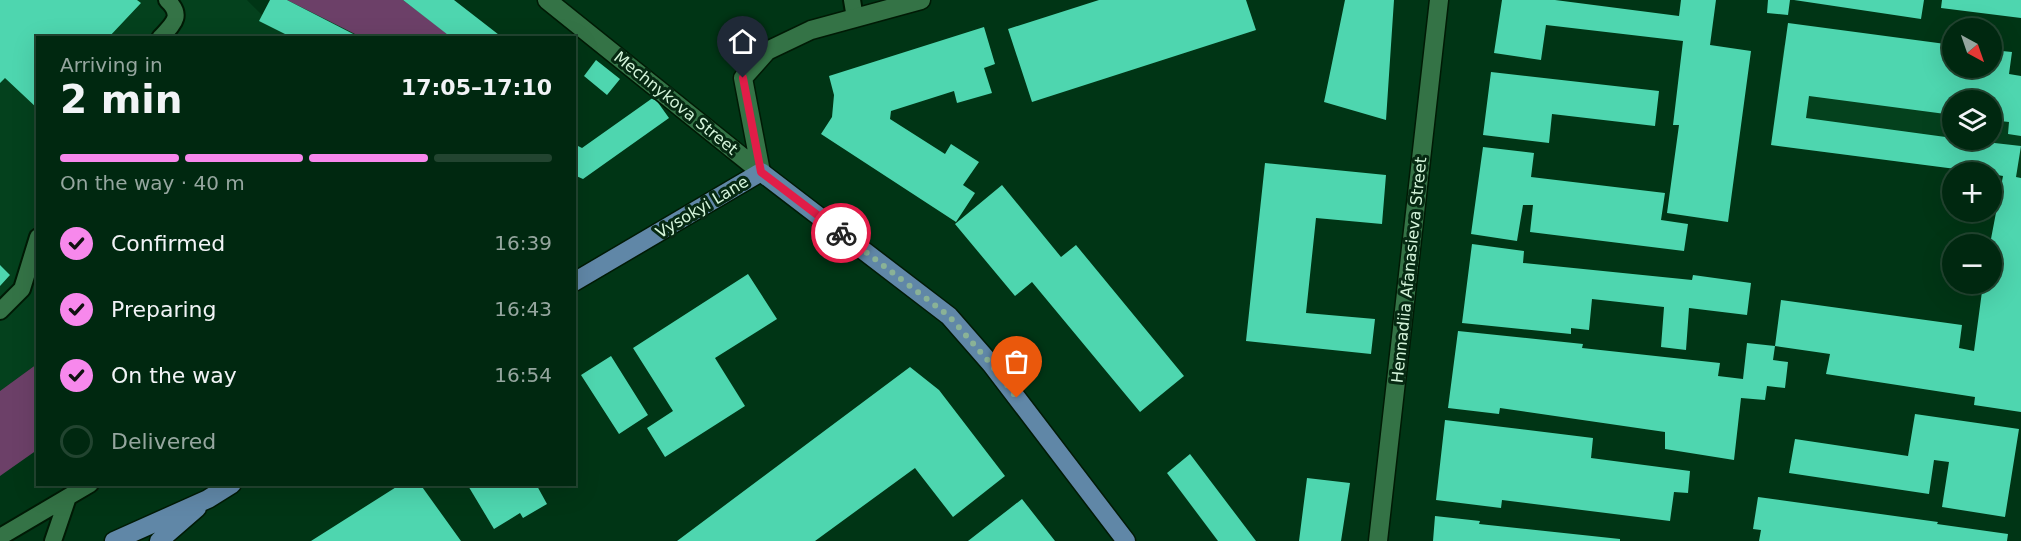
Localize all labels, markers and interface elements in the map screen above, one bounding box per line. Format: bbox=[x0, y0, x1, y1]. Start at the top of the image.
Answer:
pin bbox=[717, 16, 768, 78]
north arrow bbox=[1942, 18, 2002, 78]
map controls bbox=[1942, 18, 2002, 294]
icon: home bbox=[726, 25, 759, 58]
street label: Mechnykova Street bbox=[610, 47, 742, 159]
text: Arriving in bbox=[60, 53, 163, 77]
text: 17:05–17:10 bbox=[401, 75, 552, 100]
text: 2 min bbox=[60, 77, 182, 122]
button: layers bbox=[1942, 90, 2002, 150]
street label: Hennadiia Afanasieva Street bbox=[1388, 156, 1430, 384]
button: + bbox=[1942, 162, 2002, 222]
text: On the way · 40 m bbox=[60, 171, 245, 195]
street label: Vysokyi Lane bbox=[652, 172, 752, 242]
courier bbox=[811, 203, 871, 263]
icon: bike bbox=[825, 217, 858, 250]
icon: check bbox=[60, 227, 93, 260]
text: Confirmed bbox=[111, 231, 225, 256]
text: 16:39 bbox=[494, 231, 552, 255]
button: − bbox=[1942, 234, 2002, 294]
icon: check bbox=[60, 293, 93, 326]
text: Preparing bbox=[111, 297, 217, 322]
text: 16:43 bbox=[494, 297, 552, 321]
pin bbox=[991, 336, 1042, 398]
icon: bag bbox=[1000, 345, 1033, 378]
icon: check bbox=[60, 359, 93, 392]
text: On the way bbox=[111, 363, 237, 388]
text: 16:54 bbox=[494, 363, 552, 387]
text: Delivered bbox=[111, 429, 216, 454]

